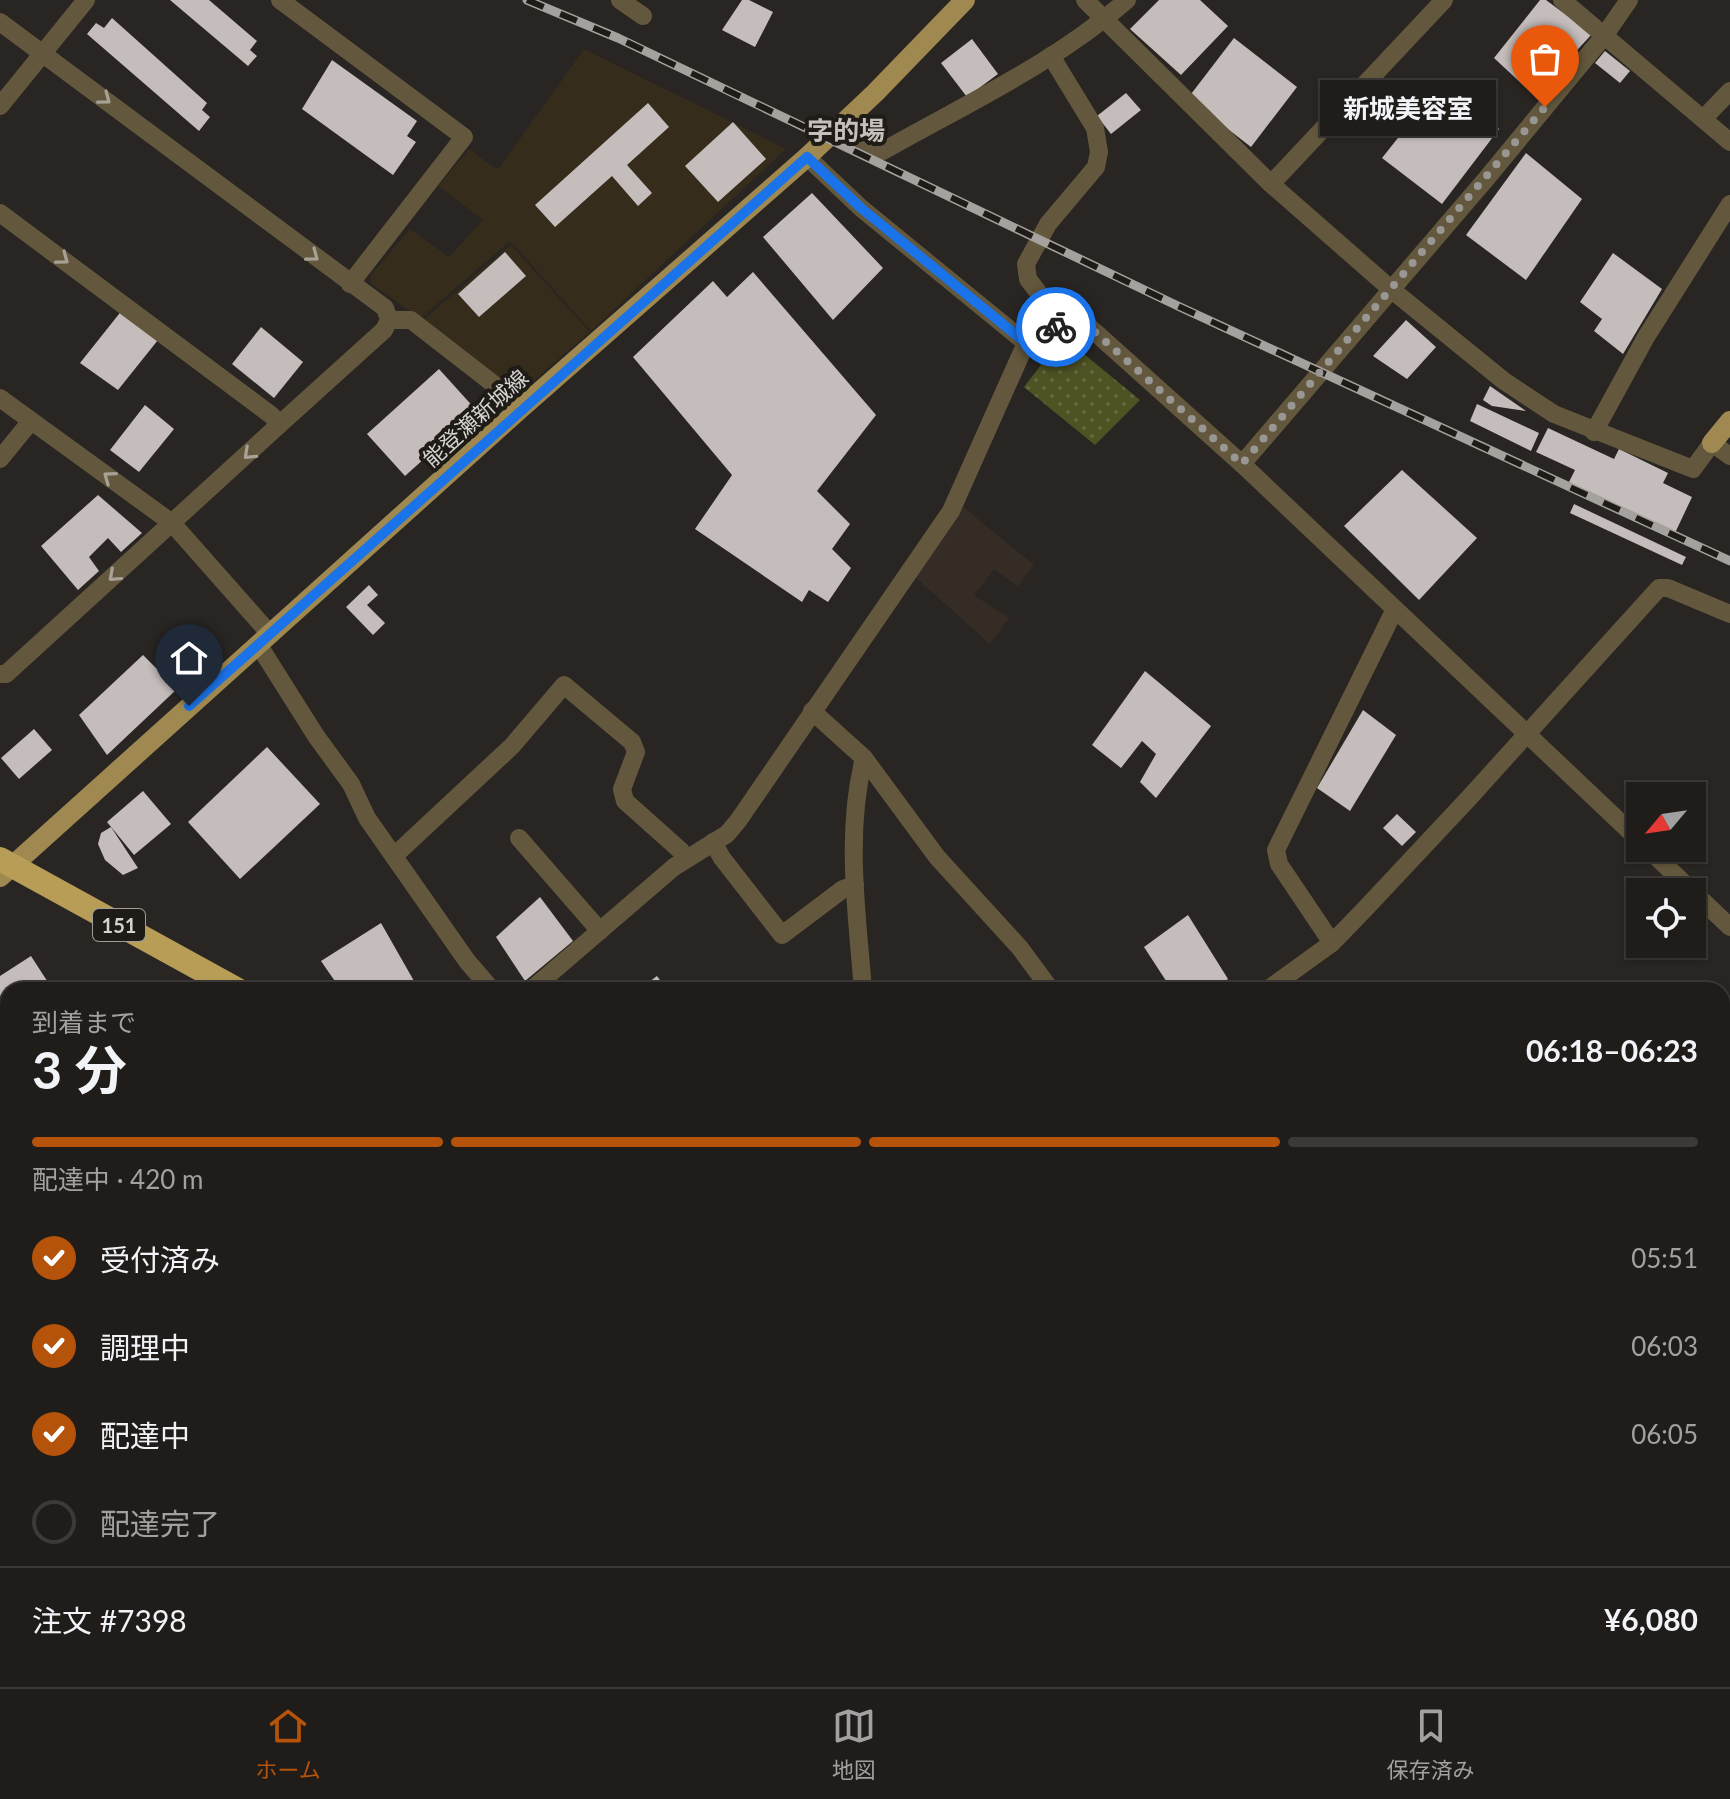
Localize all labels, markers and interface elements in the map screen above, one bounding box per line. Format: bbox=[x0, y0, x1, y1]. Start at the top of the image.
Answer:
pin bbox=[1511, 25, 1579, 107]
icon: bag bbox=[1523, 37, 1567, 81]
callout: 新城美容室 bbox=[1321, 79, 1497, 135]
one-way arrow bbox=[96, 90, 111, 104]
text: 新城美容室 bbox=[1343, 92, 1473, 124]
district label: 字的場 bbox=[807, 114, 885, 146]
one-way arrow bbox=[304, 246, 318, 260]
one-way arrow bbox=[54, 249, 68, 264]
courier bbox=[1016, 287, 1096, 367]
icon: bike bbox=[1034, 305, 1078, 349]
street label: 能登瀬新城線 bbox=[417, 364, 533, 472]
one-way arrow bbox=[244, 444, 258, 459]
one-way arrow bbox=[103, 472, 118, 487]
one-way arrow bbox=[109, 566, 123, 581]
pin bbox=[155, 624, 223, 706]
icon: home bbox=[167, 636, 211, 680]
north arrow bbox=[1626, 782, 1706, 862]
map controls bbox=[1626, 782, 1706, 958]
button: locate bbox=[1626, 878, 1706, 958]
road number: 151 bbox=[93, 909, 145, 941]
text: 到着まで bbox=[32, 1006, 136, 1038]
text: 06:18–06:23 bbox=[1526, 1032, 1698, 1068]
text: 3 分 bbox=[32, 1038, 127, 1100]
text: 配達中 · 420 m bbox=[32, 1163, 203, 1195]
icon: check bbox=[32, 1236, 76, 1280]
text: 受付済み bbox=[100, 1241, 220, 1277]
text: 05:51 bbox=[1631, 1242, 1698, 1274]
icon: check bbox=[32, 1324, 76, 1368]
text: 調理中 bbox=[100, 1329, 190, 1365]
text: 06:03 bbox=[1631, 1330, 1698, 1362]
icon: check bbox=[32, 1412, 76, 1456]
text: 配達中 bbox=[100, 1417, 190, 1453]
text: 06:05 bbox=[1631, 1418, 1698, 1450]
text: 配達完了 bbox=[100, 1505, 220, 1541]
text: ¥6,080 bbox=[1604, 1601, 1698, 1637]
text: 注文 #7398 bbox=[32, 1602, 187, 1638]
tab: ホーム bbox=[255, 1704, 321, 1784]
tab: 地図 bbox=[832, 1704, 876, 1784]
tab: 保存済み bbox=[1387, 1704, 1475, 1784]

